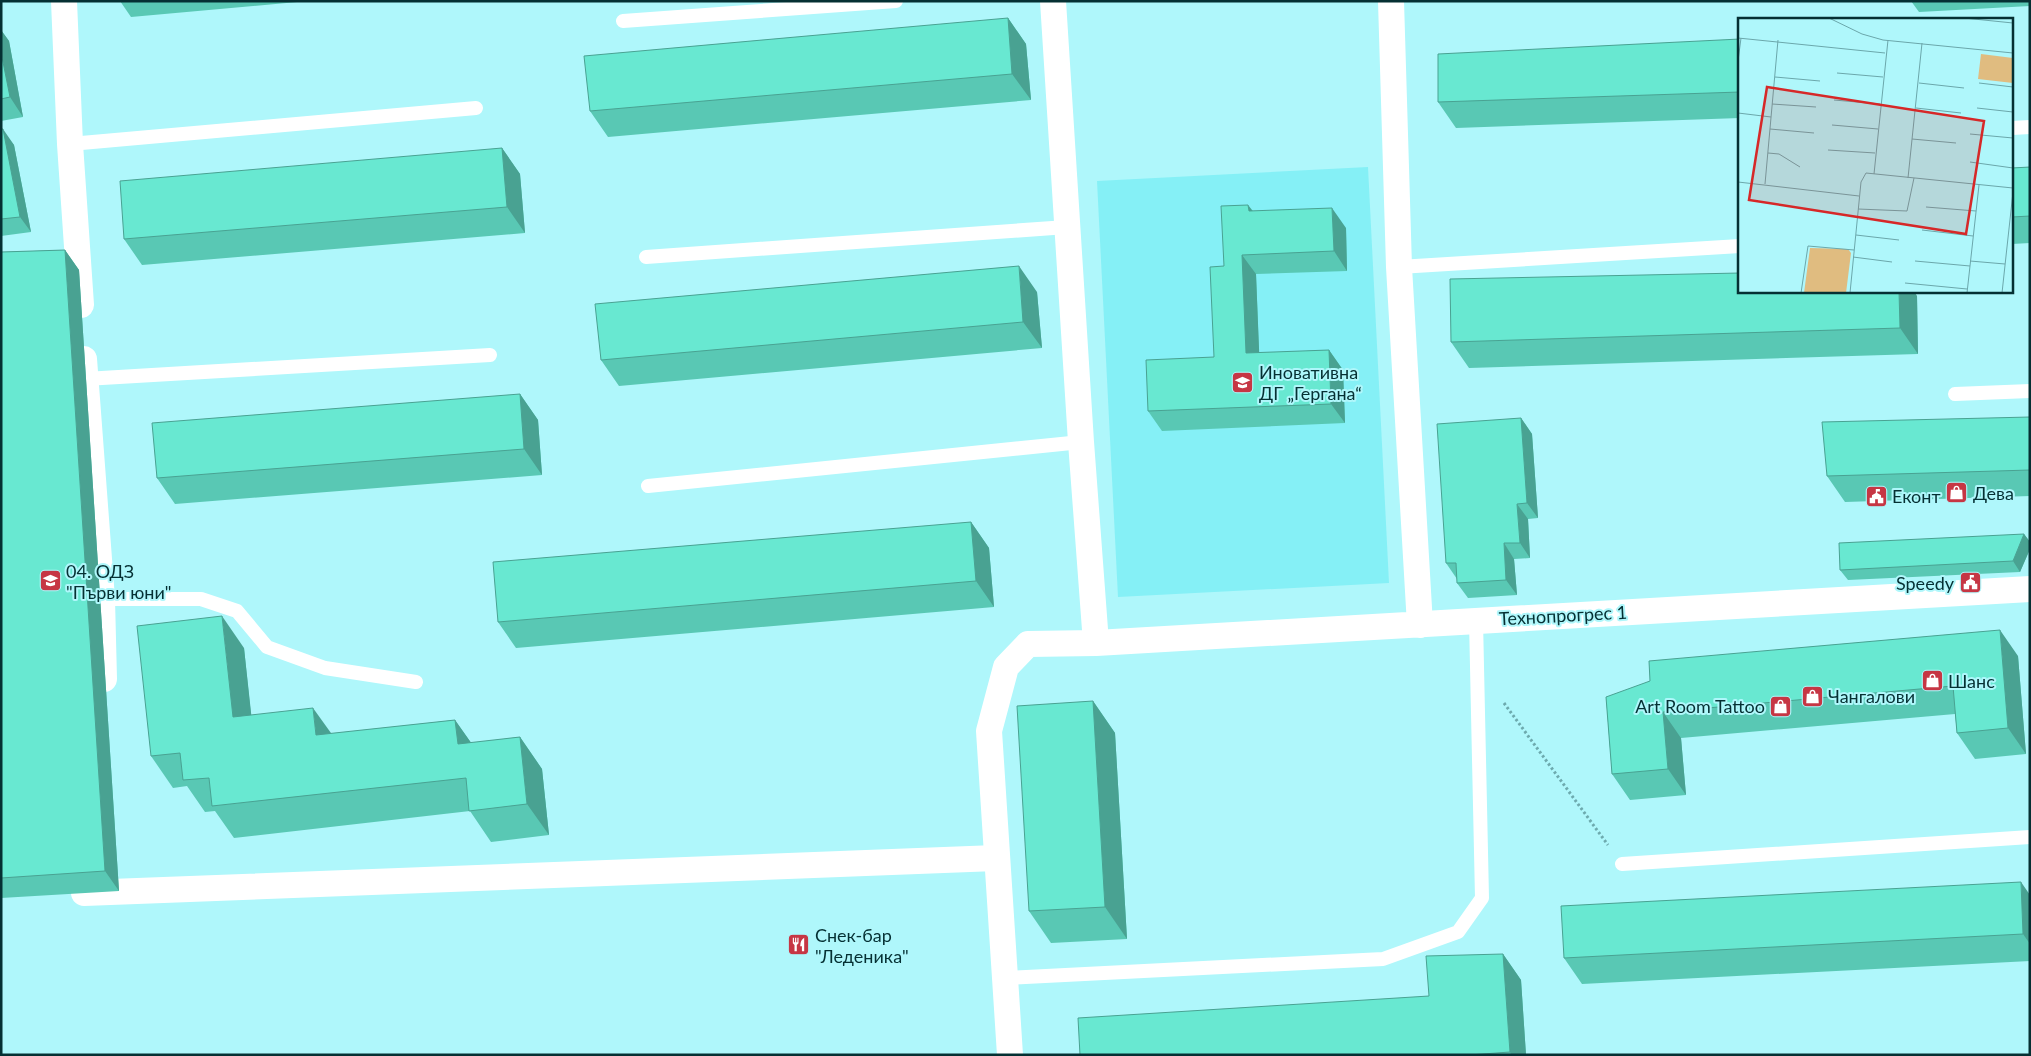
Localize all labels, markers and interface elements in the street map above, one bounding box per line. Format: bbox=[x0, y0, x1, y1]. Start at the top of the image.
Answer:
inset map bbox=[1738, 18, 2014, 292]
place label: Иновативна ДГ „Гергана“ bbox=[1259, 361, 1362, 404]
school or university icon: Иновативна ДГ „Гергана“ bbox=[1231, 370, 1255, 394]
shop icon: Дева bbox=[1945, 481, 1969, 505]
place label: Дева bbox=[1973, 482, 2014, 504]
public building icon: Еконт bbox=[1864, 484, 1888, 508]
place label: Еконт bbox=[1892, 485, 1941, 507]
place label: 04. ОДЗ "Първи юни" bbox=[66, 560, 171, 603]
school or university icon: 04. ОДЗ "Първи юни" bbox=[38, 569, 62, 593]
public building icon: Speedy bbox=[1958, 571, 1982, 595]
place label: Speedy bbox=[1896, 572, 1955, 594]
street label: Технопрогрес 1 bbox=[1498, 601, 1628, 629]
shop icon: Шанс bbox=[1920, 669, 1944, 693]
place label: Шанс bbox=[1948, 670, 1995, 692]
shop icon: Чангалови bbox=[1800, 684, 1824, 708]
place label: Чангалови bbox=[1828, 685, 1915, 707]
shop icon: Art Room Tattoo bbox=[1769, 694, 1793, 718]
place label: Art Room Tattoo bbox=[1635, 695, 1765, 717]
place label: Снек-бар "Леденика" bbox=[815, 924, 909, 967]
restaurant icon: Снек-бар "Леденика" bbox=[787, 933, 811, 957]

